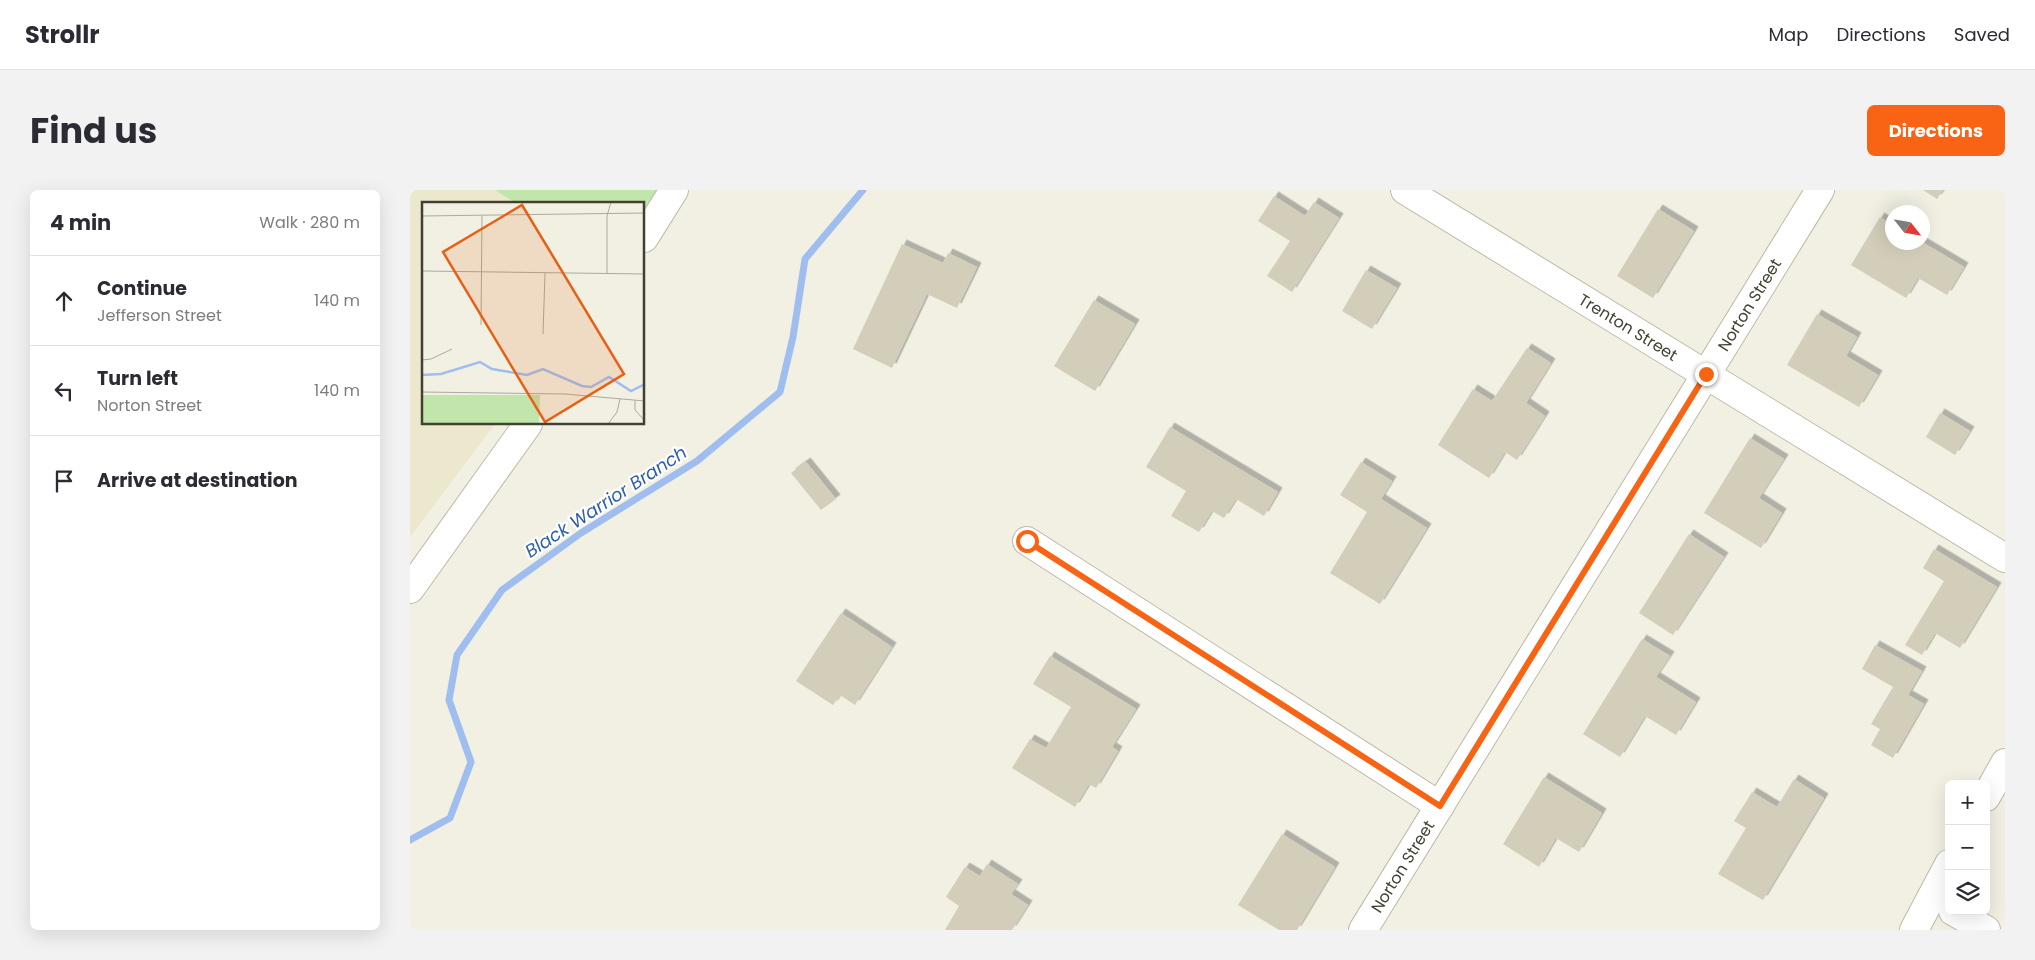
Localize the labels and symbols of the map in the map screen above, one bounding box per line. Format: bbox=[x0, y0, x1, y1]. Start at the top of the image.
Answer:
inset map bbox=[422, 202, 645, 425]
north arrow bbox=[1885, 205, 1930, 250]
street label: Norton Street bbox=[1712, 254, 1787, 356]
street label: Trenton Street bbox=[1574, 288, 1682, 367]
route end bbox=[1695, 363, 1718, 386]
water label: Black Warrior Branch bbox=[520, 440, 691, 563]
route start bbox=[1016, 530, 1039, 553]
street label: Norton Street bbox=[1365, 816, 1440, 917]

